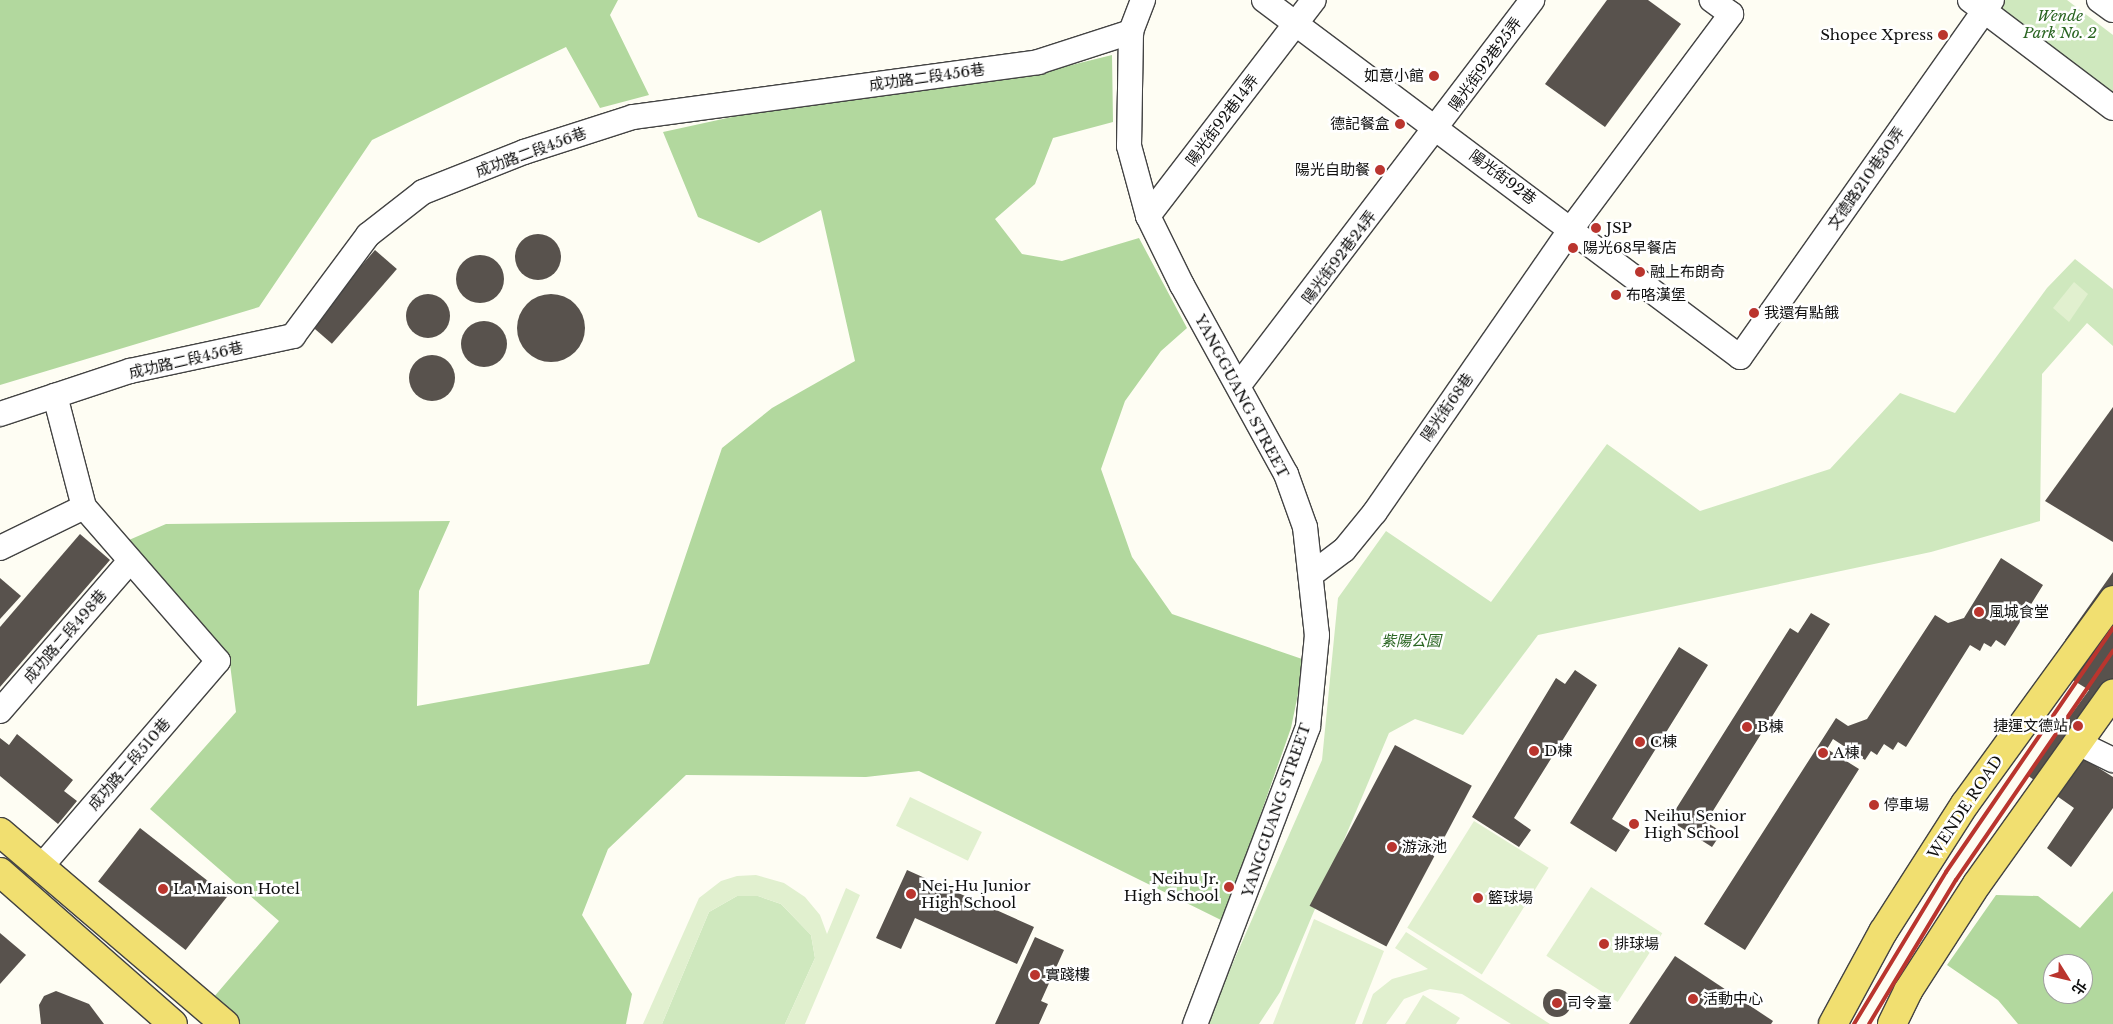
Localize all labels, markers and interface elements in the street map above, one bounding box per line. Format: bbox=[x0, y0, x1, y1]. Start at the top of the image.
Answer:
park label: Wende Park No. 2 bbox=[2023, 6, 2097, 41]
street label: 陽光街92巷25弄 bbox=[1445, 14, 1525, 114]
place label: Shopee Xpress bbox=[1820, 26, 1933, 44]
marker: Shopee Xpress bbox=[1937, 29, 1949, 41]
street label: 成功路二段456巷 bbox=[868, 60, 986, 94]
place label: 如意小館 bbox=[1364, 67, 1424, 85]
marker: 如意小館 bbox=[1428, 70, 1440, 82]
street label: 陽光街92巷14弄 bbox=[1182, 71, 1262, 169]
place label: 德記餐盒 bbox=[1330, 115, 1390, 133]
marker: 德記餐盒 bbox=[1394, 118, 1406, 130]
street label: 文德路210巷30弄 bbox=[1824, 123, 1908, 233]
street label: 成功路二段456巷 bbox=[473, 124, 589, 180]
street label: 陽光街92巷 bbox=[1466, 146, 1540, 208]
place label: 陽光自助餐 bbox=[1295, 161, 1370, 179]
marker: 陽光自助餐 bbox=[1374, 164, 1386, 176]
street label: 陽光街92巷24弄 bbox=[1298, 207, 1380, 307]
place label: JSP bbox=[1606, 219, 1632, 237]
marker: JSP bbox=[1590, 222, 1602, 234]
place label: 陽光68早餐店 bbox=[1583, 239, 1677, 257]
marker: 陽光68早餐店 bbox=[1567, 242, 1579, 254]
place label: 融上布朗奇 bbox=[1650, 263, 1725, 281]
marker: 融上布朗奇 bbox=[1634, 266, 1646, 278]
place label: 布咯漢堡 bbox=[1626, 286, 1686, 304]
marker: 布咯漢堡 bbox=[1610, 289, 1622, 301]
place label: 我還有點餓 bbox=[1764, 304, 1839, 322]
marker: 我還有點餓 bbox=[1748, 307, 1760, 319]
street label: YANGGUANG STREET bbox=[1191, 311, 1293, 481]
street label: 成功路二段456巷 bbox=[127, 338, 245, 382]
street label: 陽光街68巷 bbox=[1417, 370, 1477, 444]
street label: 成功路二段498巷 bbox=[20, 586, 110, 686]
place label: 風城食堂 bbox=[1989, 603, 2049, 621]
marker: 風城食堂 bbox=[1973, 606, 1985, 618]
park label: 紫陽公園 bbox=[1381, 632, 1441, 650]
street label: 成功路二段510巷 bbox=[84, 714, 174, 814]
place label: 捷運文德站 bbox=[1993, 717, 2068, 735]
place label: B棟 bbox=[1757, 718, 1784, 736]
marker: 捷運文德站 bbox=[2072, 720, 2084, 732]
street label: YANGGUANG STREET bbox=[1238, 721, 1314, 899]
marker: B棟 bbox=[1741, 721, 1753, 733]
place label: C棟 bbox=[1650, 733, 1677, 751]
marker: C棟 bbox=[1634, 736, 1646, 748]
place label: D棟 bbox=[1544, 742, 1572, 760]
place label: A棟 bbox=[1833, 744, 1860, 762]
marker: D棟 bbox=[1528, 745, 1540, 757]
marker: A棟 bbox=[1817, 747, 1829, 759]
street label: WENDE ROAD bbox=[1924, 752, 2006, 862]
place label: 停車場 bbox=[1884, 796, 1929, 814]
marker: 停車場 bbox=[1868, 799, 1880, 811]
place label: Neihu Senior High School bbox=[1644, 806, 1746, 841]
marker: Neihu Senior High School bbox=[1628, 818, 1640, 830]
place label: 游泳池 bbox=[1402, 838, 1447, 856]
marker: 游泳池 bbox=[1386, 841, 1398, 853]
place label: Neihu Jr. High School bbox=[1124, 869, 1219, 904]
place label: Nei-Hu Junior High School bbox=[921, 876, 1031, 911]
place label: La Maison Hotel bbox=[173, 880, 300, 898]
marker: Neihu Jr. High School bbox=[1223, 881, 1235, 893]
marker: La Maison Hotel bbox=[157, 883, 169, 895]
marker: Nei-Hu Junior High School bbox=[905, 888, 917, 900]
place label: 籃球場 bbox=[1488, 889, 1533, 907]
marker: 籃球場 bbox=[1472, 892, 1484, 904]
place label: 排球場 bbox=[1614, 935, 1659, 953]
marker: 排球場 bbox=[1598, 938, 1610, 950]
north arrow bbox=[2043, 954, 2093, 1004]
place label: 實踐樓 bbox=[1045, 966, 1090, 984]
marker: 實踐樓 bbox=[1029, 969, 1041, 981]
text: 北 bbox=[2068, 976, 2091, 998]
place label: 活動中心 bbox=[1703, 990, 1763, 1008]
marker: 活動中心 bbox=[1687, 993, 1699, 1005]
place label: 司令臺 bbox=[1567, 994, 1612, 1012]
marker: 司令臺 bbox=[1551, 997, 1563, 1009]

